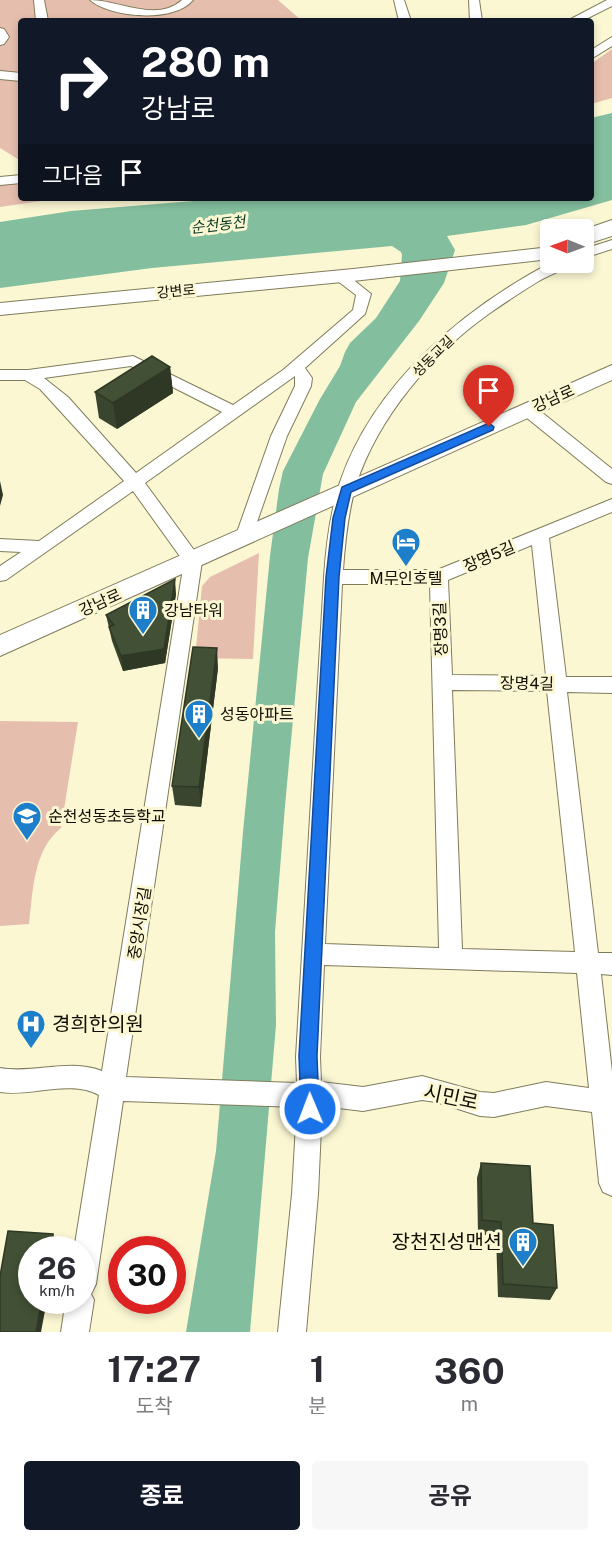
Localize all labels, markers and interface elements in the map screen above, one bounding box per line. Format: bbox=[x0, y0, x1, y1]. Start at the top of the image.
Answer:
text: 280 m bbox=[141, 37, 270, 86]
icon: right bbox=[42, 42, 120, 120]
text: 강남로 bbox=[141, 92, 216, 124]
icon: arrive bbox=[115, 156, 148, 189]
text: 그다음 bbox=[42, 162, 103, 188]
water label: 순천동천 bbox=[190, 212, 249, 236]
north arrow bbox=[540, 219, 594, 273]
map controls bbox=[540, 219, 594, 273]
street label: 강변로 bbox=[156, 281, 196, 301]
street label: 성동교길 bbox=[409, 332, 457, 380]
pin bbox=[463, 365, 514, 427]
icon: arrive bbox=[472, 374, 505, 407]
street label: 강남로 bbox=[529, 381, 577, 416]
hotel icon: M무인호텔 bbox=[390, 526, 422, 568]
street label: 장명5길 bbox=[460, 537, 518, 576]
place label: M무인호텔 bbox=[369, 569, 443, 588]
street label: 강남로 bbox=[76, 585, 124, 620]
building icon: 강남타워 bbox=[127, 594, 159, 636]
place label: 강남타워 bbox=[164, 601, 223, 620]
street label: 장명3길 bbox=[430, 602, 451, 656]
street label: 장명4길 bbox=[500, 674, 554, 693]
building icon: 성동아파트 bbox=[183, 698, 215, 740]
place label: 성동아파트 bbox=[220, 705, 294, 724]
school or university icon: 순천성동초등학교 bbox=[11, 800, 43, 842]
place label: 순천성동초등학교 bbox=[48, 807, 166, 826]
street label: 중앙시장길 bbox=[124, 885, 155, 961]
hospital icon: 경희한의원 bbox=[15, 1008, 47, 1050]
place label: 경희한의원 bbox=[52, 1012, 144, 1036]
position arrow bbox=[278, 1077, 342, 1141]
street label: 시민로 bbox=[422, 1080, 480, 1114]
building icon: 장천진성맨션 bbox=[507, 1226, 539, 1268]
place label: 장천진성맨션 bbox=[392, 1230, 502, 1254]
speed limit sign: 30 bbox=[108, 1236, 186, 1314]
text: 26 bbox=[38, 1250, 76, 1286]
text: km/h bbox=[39, 1282, 75, 1299]
text: 17:27 bbox=[107, 1348, 201, 1390]
text: 1 bbox=[310, 1348, 325, 1390]
text: 360 bbox=[434, 1350, 505, 1392]
text: m bbox=[461, 1392, 478, 1416]
text: 도착 bbox=[136, 1394, 173, 1418]
text: 분 bbox=[308, 1394, 327, 1418]
button: 종료 bbox=[24, 1461, 300, 1530]
button: 공유 bbox=[312, 1461, 588, 1530]

